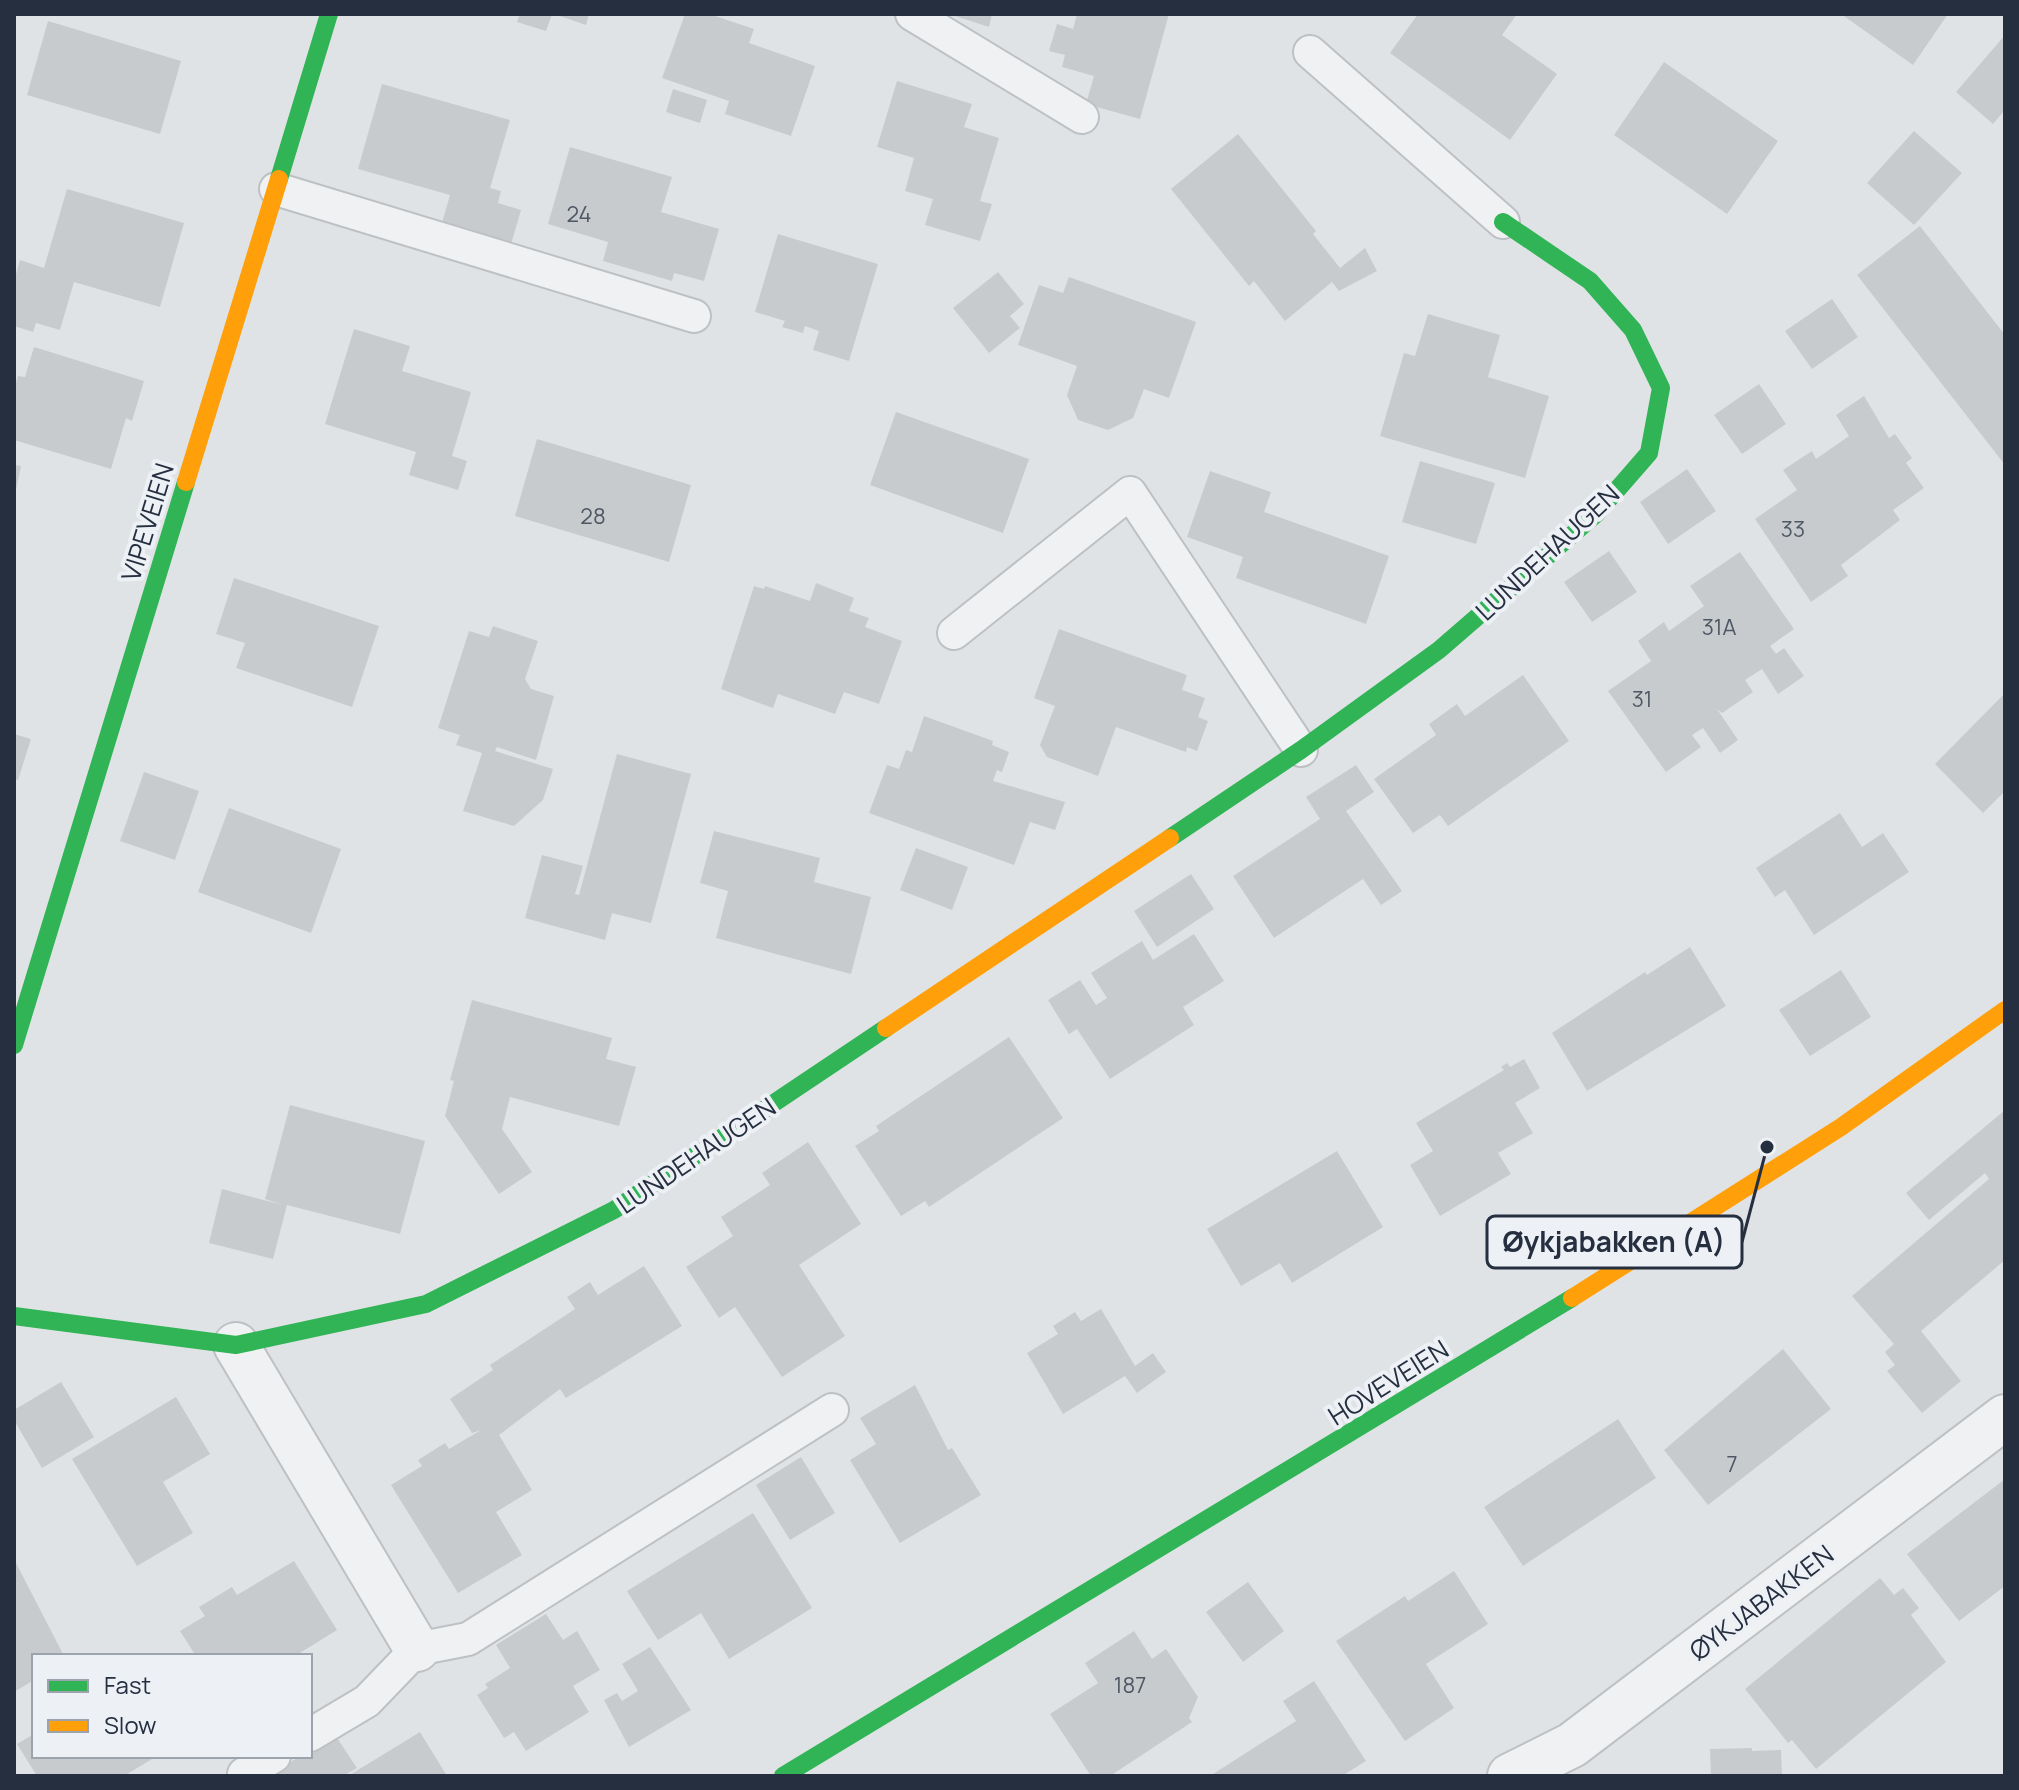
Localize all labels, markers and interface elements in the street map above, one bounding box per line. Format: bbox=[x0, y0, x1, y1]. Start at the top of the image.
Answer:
house number: 24 bbox=[566, 199, 592, 229]
street label: VIPEVEIEN bbox=[112, 459, 182, 585]
street label: LUNDEHAUGEN bbox=[1467, 476, 1627, 628]
house number: 28 bbox=[580, 501, 606, 531]
house number: 33 bbox=[1781, 514, 1805, 544]
house number: 31A bbox=[1702, 612, 1736, 642]
house number: 31 bbox=[1632, 684, 1652, 714]
street label: LUNDEHAUGEN bbox=[609, 1088, 783, 1222]
callout: Øykjabakken (A) bbox=[1487, 1216, 1742, 1268]
text: Øykjabakken (A) bbox=[1503, 1222, 1725, 1260]
street label: HOVEVEIEN bbox=[1321, 1331, 1455, 1433]
house number: 7 bbox=[1726, 1449, 1738, 1479]
street label: ØYKJABAKKEN bbox=[1682, 1536, 1840, 1668]
legend bbox=[32, 1654, 312, 1758]
text: Fast bbox=[104, 1668, 151, 1701]
house number: 187 bbox=[1114, 1670, 1146, 1700]
text: Slow bbox=[104, 1708, 157, 1741]

